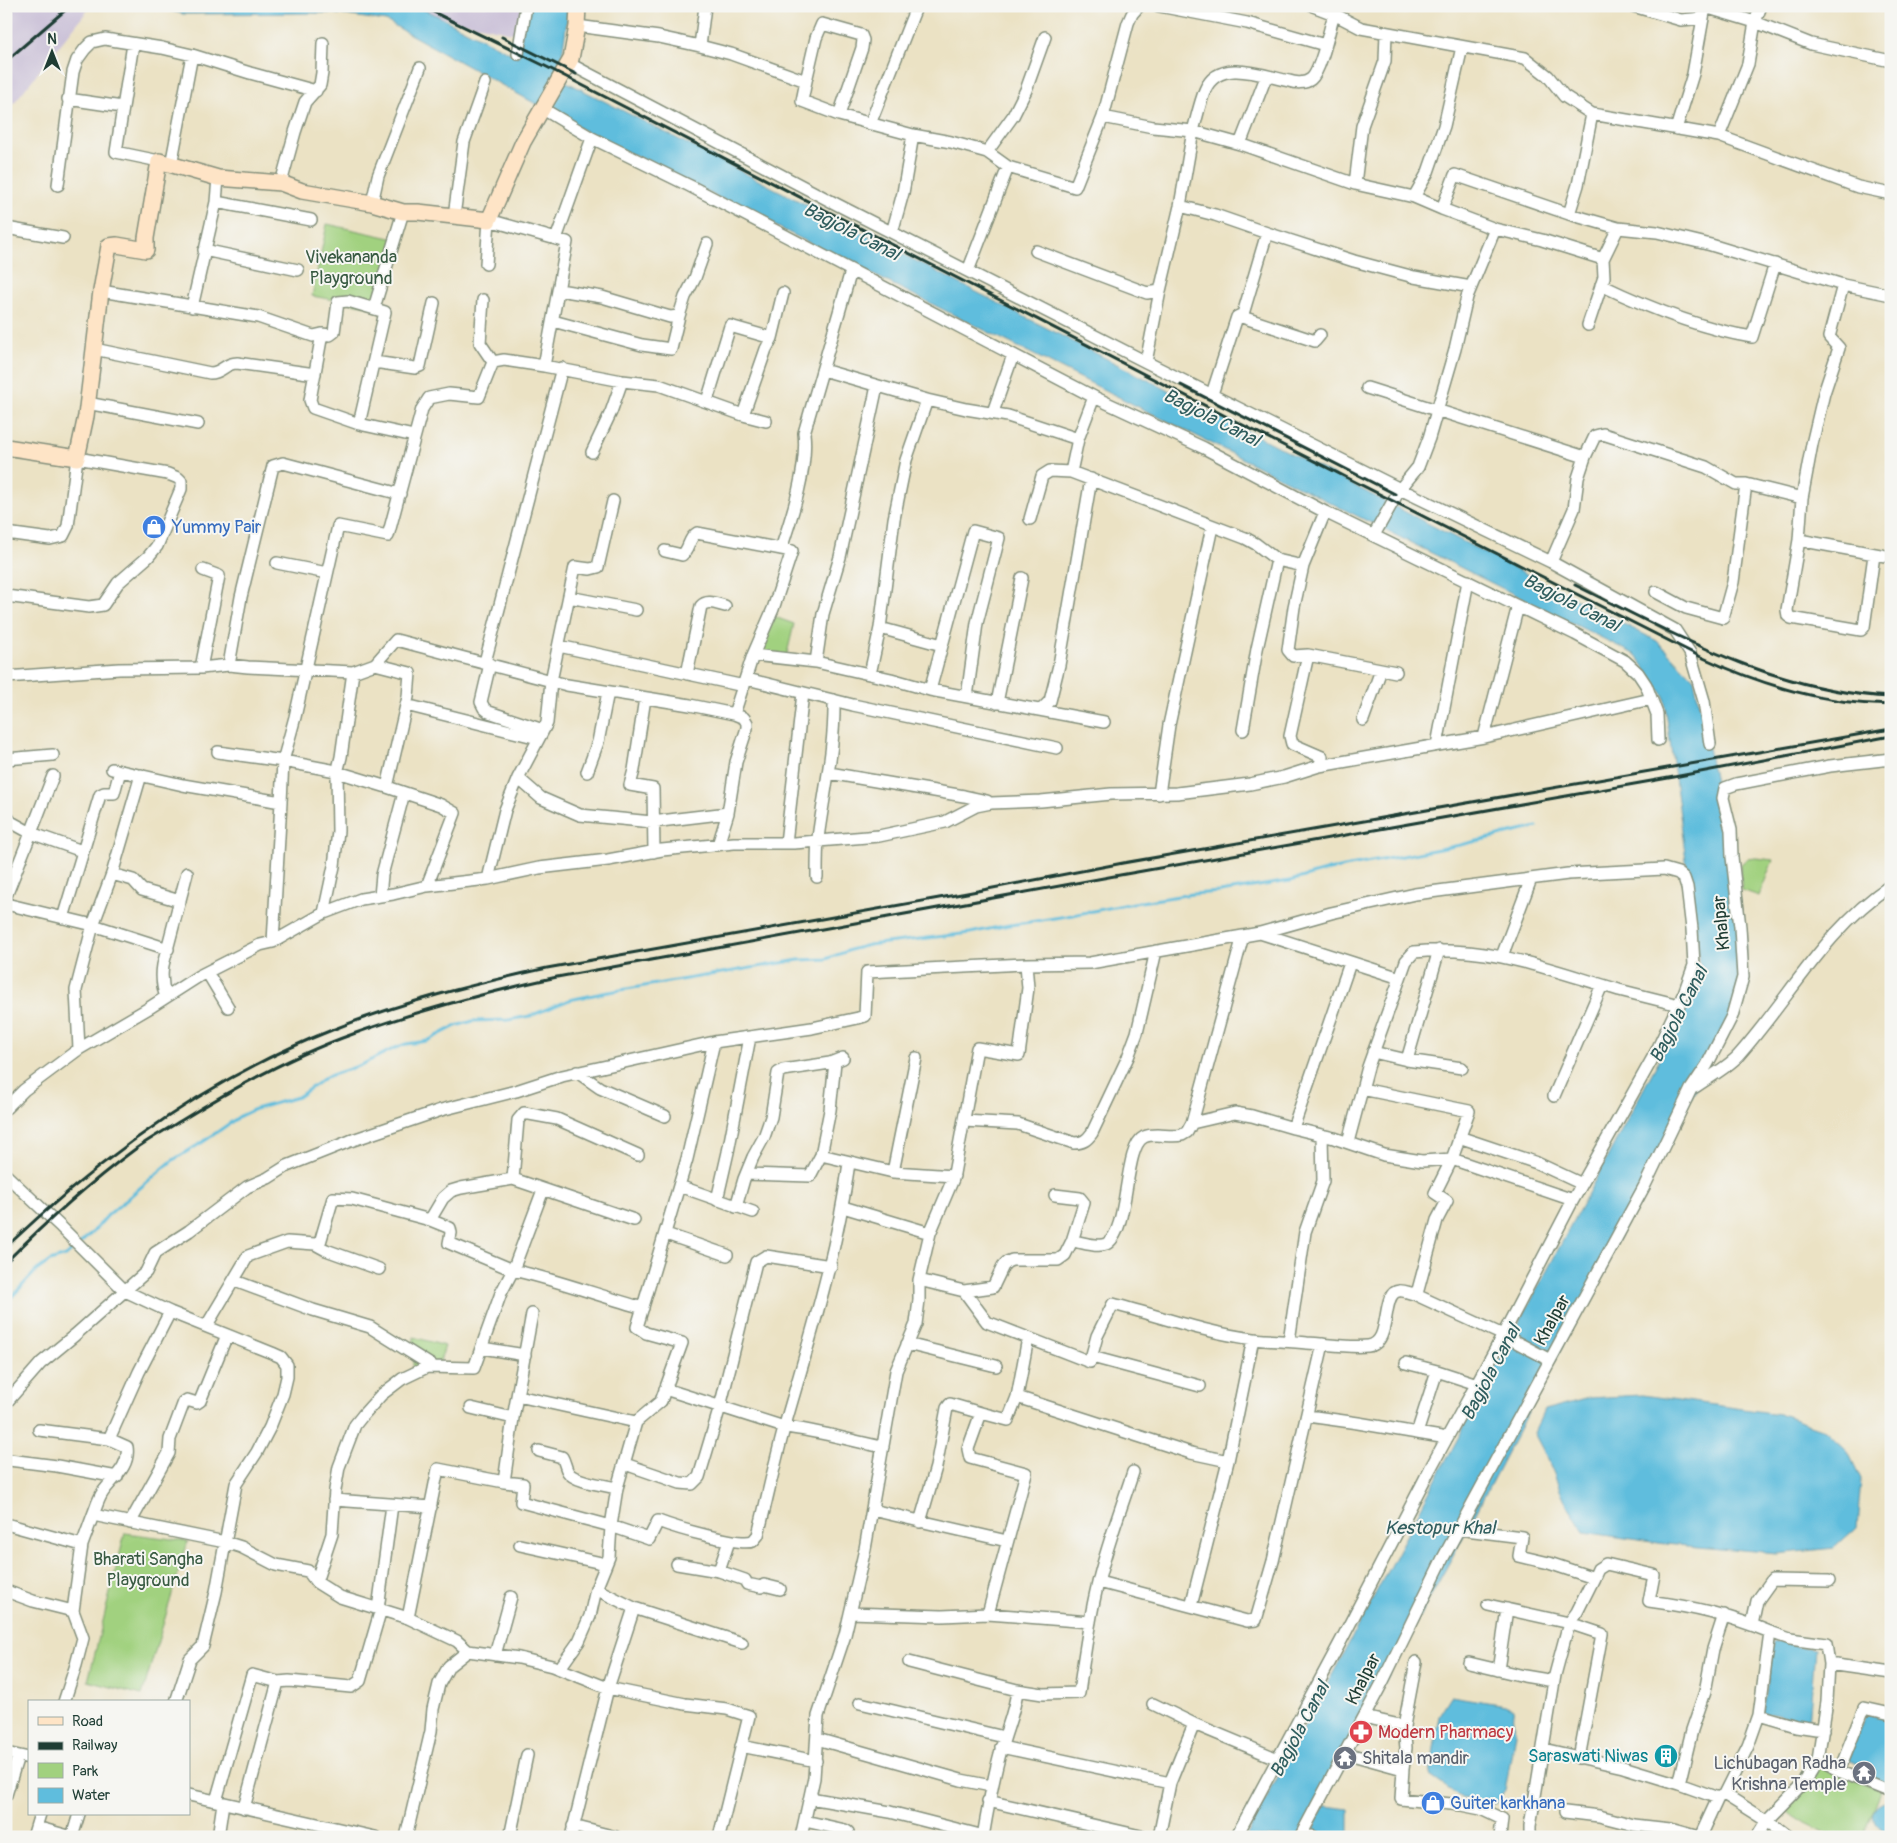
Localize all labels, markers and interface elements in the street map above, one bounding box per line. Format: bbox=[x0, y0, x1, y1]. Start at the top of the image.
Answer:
north arrow bbox=[28, 28, 78, 78]
text: N bbox=[47, 31, 57, 48]
water label: Bagjola Canal bbox=[799, 197, 906, 268]
park label: Vivekananda Playground bbox=[305, 246, 397, 290]
water label: Bagjola Canal bbox=[1159, 383, 1266, 454]
shop icon: Yummy Pair bbox=[141, 514, 167, 540]
place label: Yummy Pair bbox=[171, 516, 262, 539]
water label: Bagjola Canal bbox=[1519, 568, 1626, 639]
street label: Khalpar bbox=[1708, 894, 1735, 951]
water label: Bagjola Canal bbox=[1644, 960, 1715, 1067]
street label: Khalpar bbox=[1529, 1290, 1576, 1350]
water label: Bagjola Canal bbox=[1456, 1318, 1527, 1425]
water label: Kestopur Khal bbox=[1385, 1516, 1498, 1540]
park label: Bharati Sangha Playground bbox=[93, 1548, 203, 1592]
street label: Khalpar bbox=[1341, 1649, 1386, 1709]
water label: Bagjola Canal bbox=[1265, 1675, 1336, 1782]
legend bbox=[28, 1700, 190, 1816]
text: Road bbox=[72, 1712, 103, 1731]
pharmacy icon: Modern Pharmacy bbox=[1348, 1719, 1374, 1745]
place label: Modern Pharmacy bbox=[1378, 1721, 1514, 1744]
text: Railway bbox=[72, 1736, 118, 1755]
building icon: Saraswati Niwas bbox=[1653, 1743, 1679, 1769]
temple icon: Shitala mandir bbox=[1332, 1745, 1358, 1771]
place label: Saraswati Niwas bbox=[1528, 1745, 1648, 1768]
place label: Shitala mandir bbox=[1362, 1747, 1470, 1770]
place label: Lichubagan Radha Krishna Temple bbox=[1713, 1752, 1846, 1796]
temple icon: Lichubagan Radha Krishna Temple bbox=[1851, 1760, 1877, 1786]
text: Park bbox=[72, 1762, 99, 1781]
text: Water bbox=[72, 1786, 111, 1805]
shop icon: Guiter karkhana bbox=[1420, 1790, 1446, 1816]
place label: Guiter karkhana bbox=[1450, 1792, 1565, 1815]

